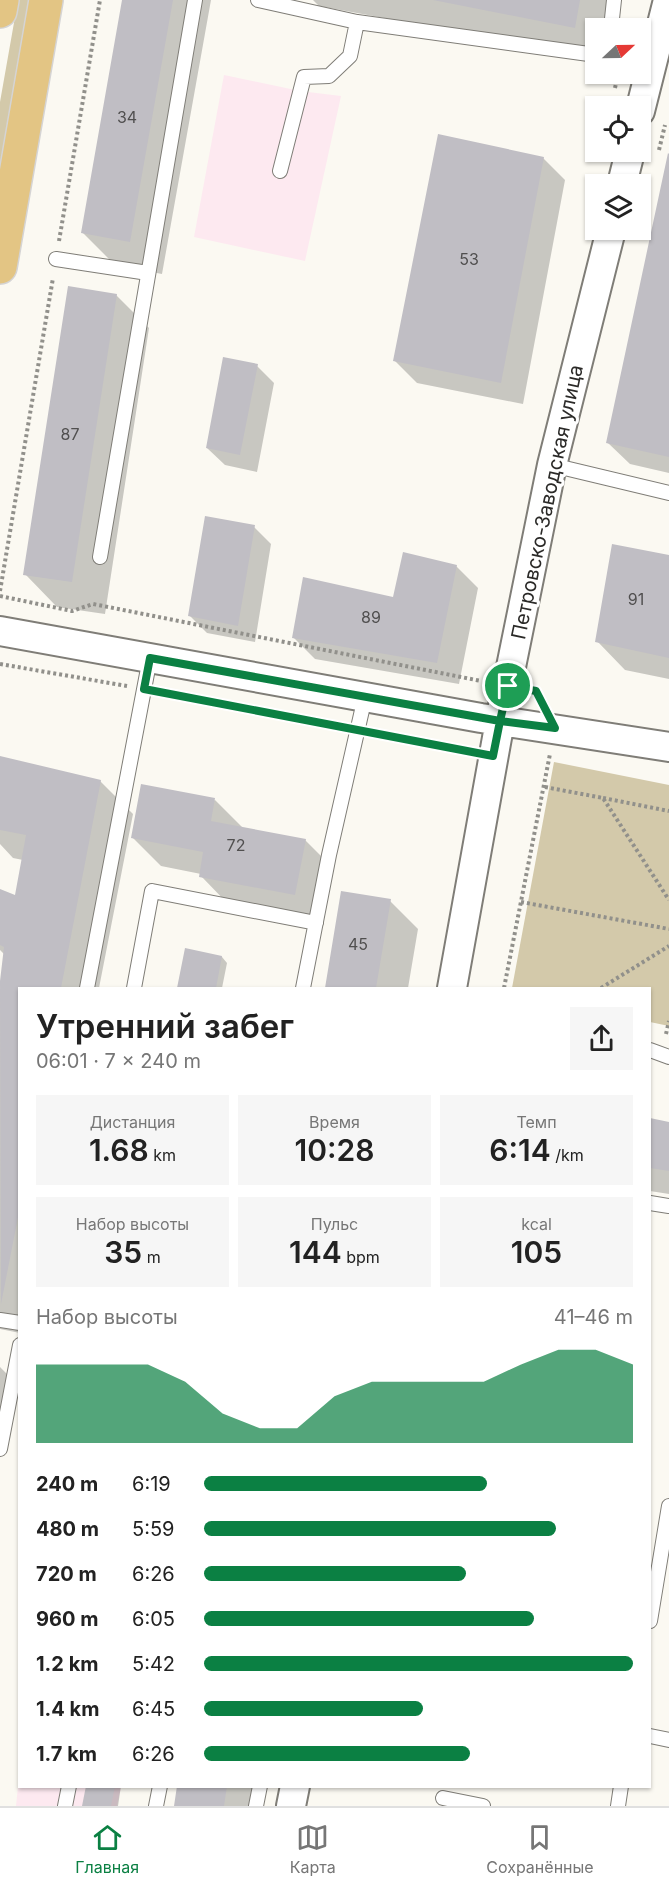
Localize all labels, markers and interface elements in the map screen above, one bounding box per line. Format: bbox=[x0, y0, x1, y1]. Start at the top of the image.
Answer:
north arrow bbox=[585, 18, 651, 84]
map controls bbox=[585, 18, 651, 240]
button: locate bbox=[585, 96, 651, 162]
house number: 34 bbox=[117, 107, 137, 127]
button: layers bbox=[585, 174, 651, 240]
house number: 53 bbox=[459, 249, 479, 269]
street label: Петровско-Заводская улица bbox=[506, 362, 588, 642]
house number: 87 bbox=[61, 424, 79, 444]
house number: 91 bbox=[628, 589, 644, 609]
house number: 89 bbox=[361, 607, 381, 627]
pin bbox=[482, 660, 533, 711]
icon: arrive bbox=[491, 669, 524, 702]
house number: 72 bbox=[227, 835, 245, 855]
house number: 45 bbox=[348, 934, 368, 954]
text: Утренний забег bbox=[36, 1006, 294, 1046]
button: share bbox=[570, 1007, 633, 1070]
text: 06:01 · 7 × 240 m bbox=[36, 1049, 201, 1073]
text: Дистанция bbox=[90, 1112, 175, 1132]
text: Время bbox=[309, 1112, 360, 1132]
text: Темп bbox=[516, 1112, 557, 1132]
text: 1.68 bbox=[89, 1132, 149, 1168]
text: 10:28 bbox=[295, 1132, 374, 1168]
text: 6:14 bbox=[489, 1132, 551, 1168]
text: km bbox=[149, 1145, 176, 1165]
text: /km bbox=[551, 1145, 584, 1165]
text: Набор высоты bbox=[76, 1214, 189, 1234]
text: Пульс bbox=[311, 1214, 358, 1234]
text: kcal bbox=[521, 1214, 552, 1234]
text: 35 bbox=[104, 1234, 142, 1270]
text: 144 bbox=[289, 1234, 342, 1270]
text: 105 bbox=[511, 1234, 562, 1270]
text: m bbox=[142, 1247, 161, 1267]
text: bpm bbox=[342, 1247, 380, 1267]
text: Набор высоты bbox=[36, 1305, 178, 1329]
text: 41–46 m bbox=[554, 1305, 633, 1329]
text: 240 m bbox=[36, 1472, 98, 1496]
text: 6:19 bbox=[132, 1472, 171, 1496]
text: 480 m bbox=[36, 1517, 99, 1541]
text: 5:59 bbox=[132, 1517, 174, 1541]
text: 720 m bbox=[36, 1562, 97, 1586]
text: 6:26 bbox=[132, 1562, 175, 1586]
text: 960 m bbox=[36, 1607, 98, 1631]
text: 6:05 bbox=[132, 1607, 175, 1631]
text: 1.2 km bbox=[36, 1652, 99, 1676]
text: 5:42 bbox=[132, 1652, 175, 1676]
text: 1.4 km bbox=[36, 1697, 99, 1721]
text: 6:45 bbox=[132, 1697, 175, 1721]
text: 1.7 km bbox=[36, 1742, 97, 1766]
text: 6:26 bbox=[132, 1742, 175, 1766]
tab: Главная bbox=[75, 1821, 139, 1877]
tab: Карта bbox=[290, 1821, 336, 1877]
tab: Сохранённые bbox=[486, 1821, 594, 1877]

